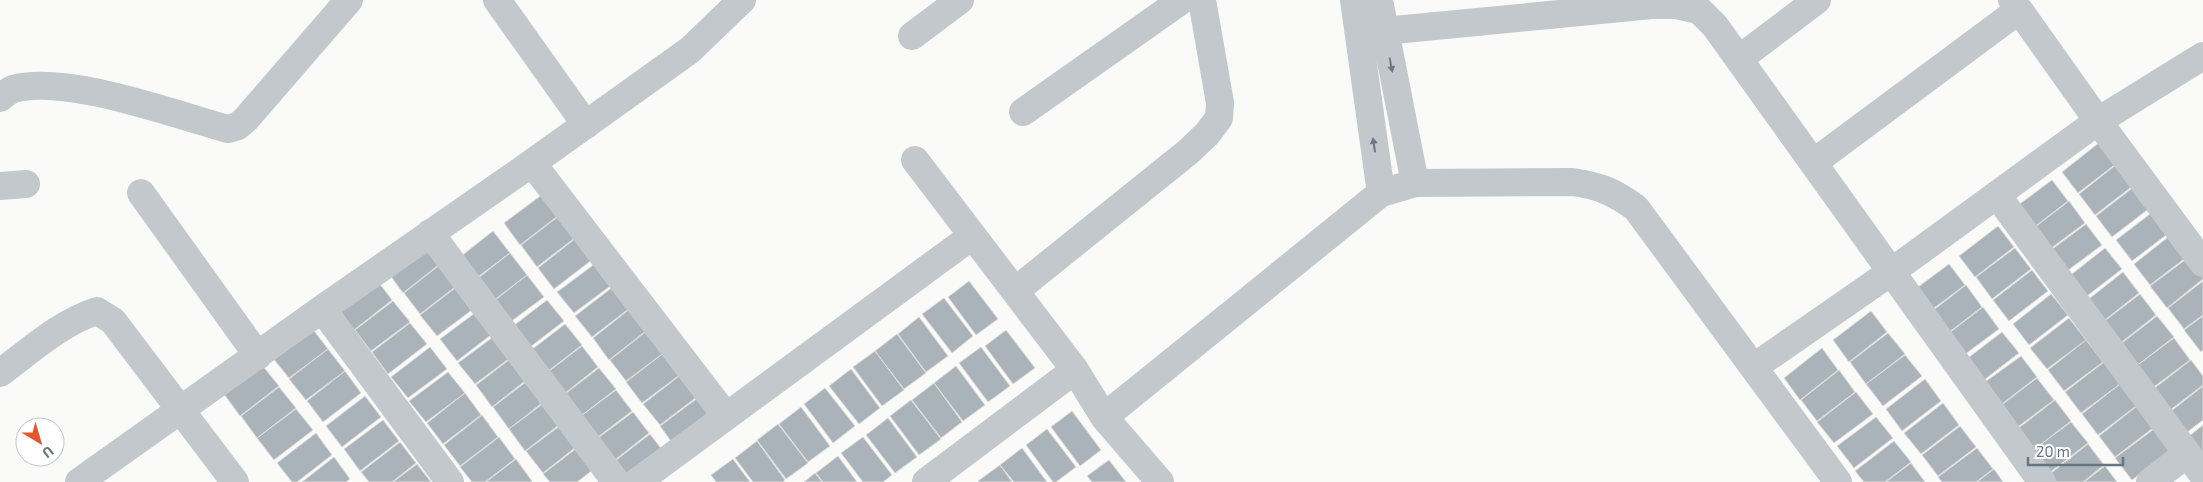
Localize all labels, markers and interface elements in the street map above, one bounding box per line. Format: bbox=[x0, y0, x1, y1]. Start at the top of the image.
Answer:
one-way arrow bbox=[1387, 58, 1395, 73]
one-way arrow bbox=[1370, 137, 1378, 153]
north arrow bbox=[15, 417, 65, 467]
scale bar bbox=[2028, 434, 2123, 466]
text: 20 m bbox=[2036, 442, 2070, 460]
text: U bbox=[39, 443, 57, 462]

